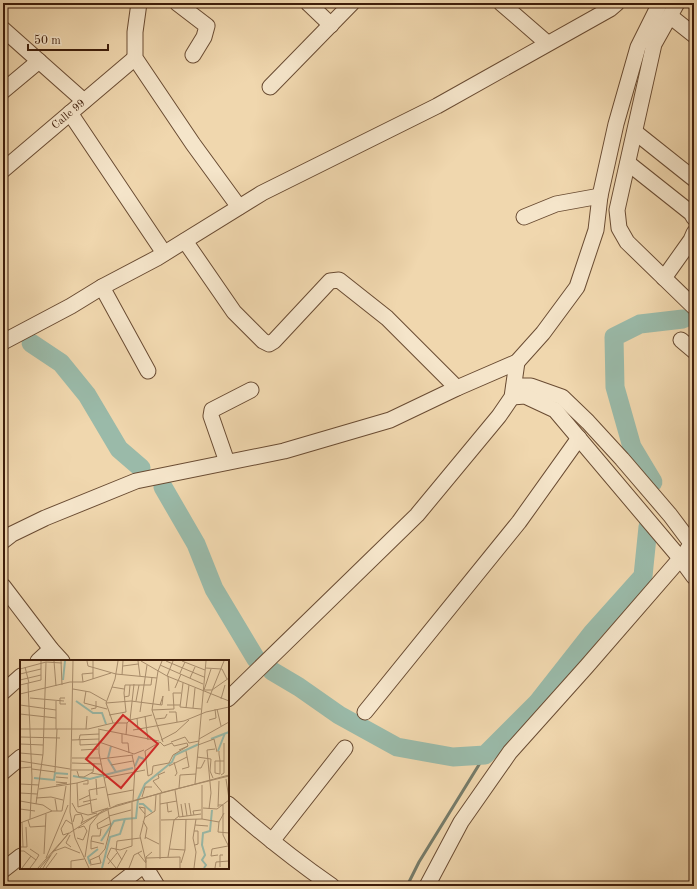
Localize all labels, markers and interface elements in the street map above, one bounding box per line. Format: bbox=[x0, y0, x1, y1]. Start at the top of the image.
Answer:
scale bar bbox=[28, 26, 108, 52]
text: 50 m bbox=[34, 34, 61, 47]
street label: Calle 99 bbox=[50, 97, 87, 131]
inset map bbox=[20, 660, 229, 869]

